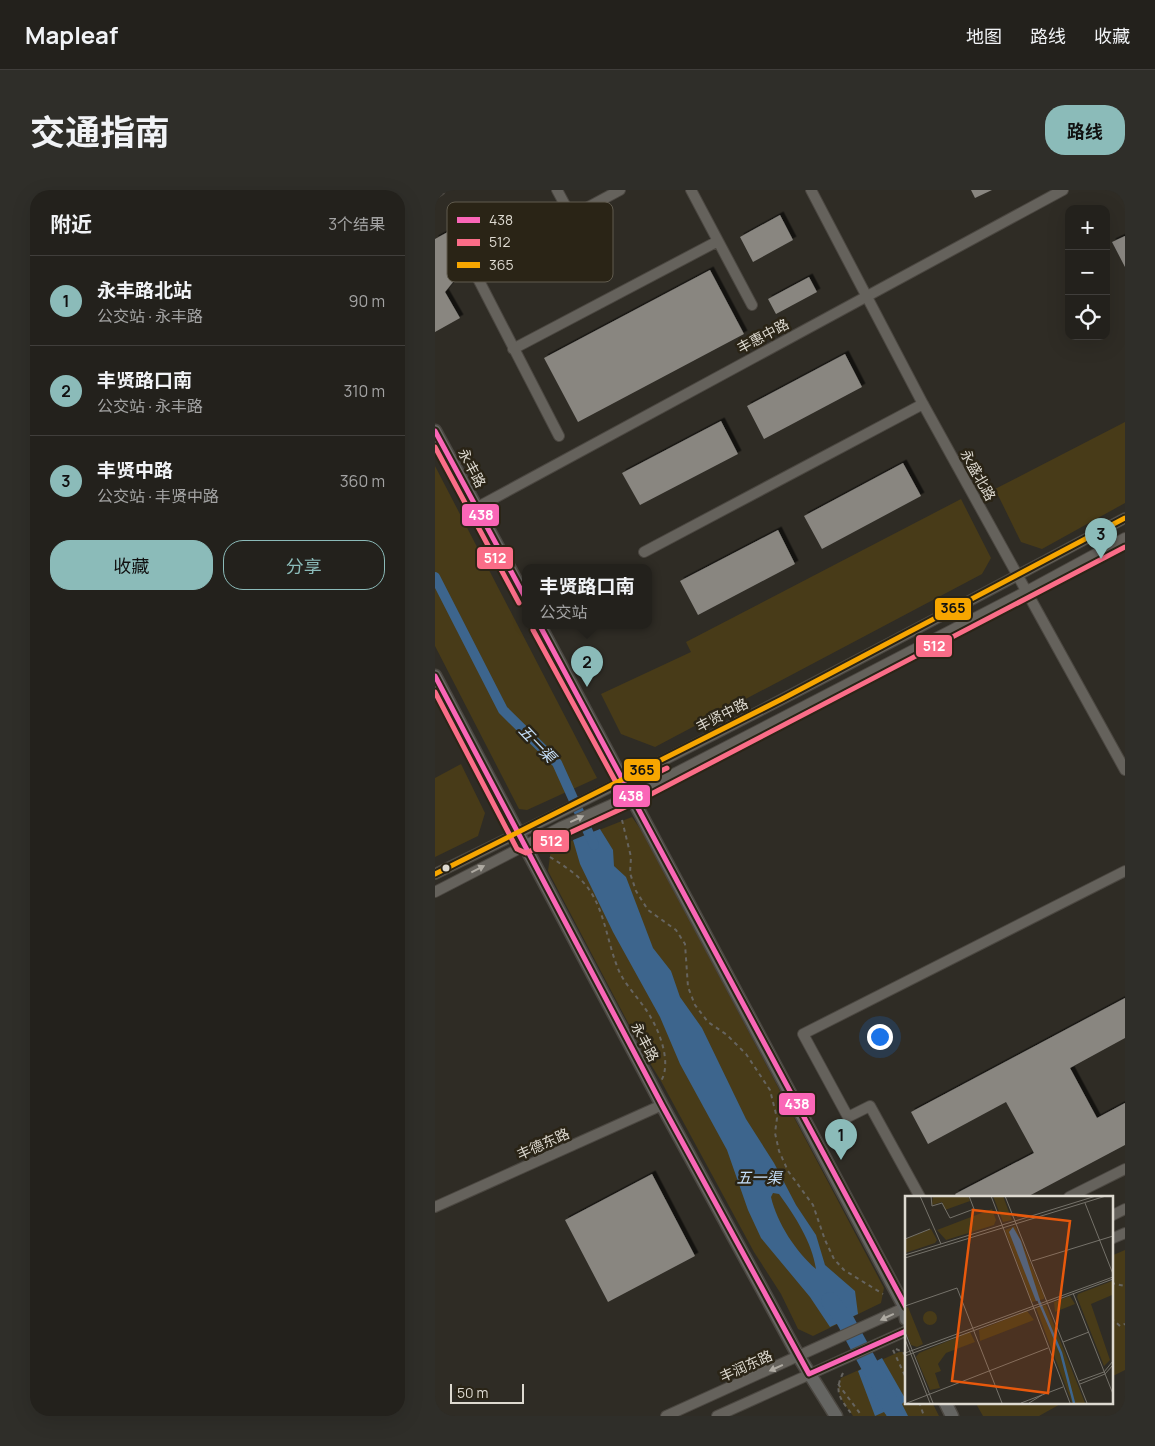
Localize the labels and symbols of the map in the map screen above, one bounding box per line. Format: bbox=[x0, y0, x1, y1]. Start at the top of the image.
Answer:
legend bbox=[447, 202, 613, 282]
text: 438 bbox=[489, 210, 513, 229]
text: 512 bbox=[489, 232, 511, 251]
text: 365 bbox=[489, 255, 514, 274]
street label: 丰惠中路 bbox=[734, 314, 792, 357]
street label: 永丰路 bbox=[454, 445, 491, 491]
street label: 永盛北路 bbox=[957, 446, 1000, 504]
line badge: 438 bbox=[461, 503, 500, 527]
text: 438 bbox=[468, 505, 494, 524]
pin: 3 bbox=[1085, 518, 1117, 559]
line badge: 512 bbox=[476, 546, 514, 570]
text: 512 bbox=[484, 548, 506, 567]
line badge: 365 bbox=[934, 597, 972, 621]
text: 365 bbox=[940, 598, 966, 617]
line badge: 512 bbox=[915, 634, 953, 658]
text: 512 bbox=[923, 636, 945, 655]
pin: 2 bbox=[571, 646, 603, 687]
street label: 丰贤中路 bbox=[693, 693, 751, 736]
water label: 五一渠 bbox=[514, 720, 562, 769]
line badge: 365 bbox=[623, 758, 661, 782]
text: 365 bbox=[629, 760, 655, 779]
line badge: 438 bbox=[612, 784, 651, 808]
text: 438 bbox=[618, 786, 644, 805]
one-way arrow bbox=[570, 815, 585, 824]
line badge: 512 bbox=[532, 829, 570, 853]
text: 512 bbox=[540, 831, 562, 850]
unlabelled marker bbox=[441, 863, 451, 873]
one-way arrow bbox=[471, 865, 485, 873]
street label: 永丰路 bbox=[627, 1019, 664, 1065]
your location bbox=[867, 1024, 893, 1050]
line badge: 438 bbox=[778, 1092, 816, 1116]
text: 438 bbox=[784, 1094, 810, 1113]
pin: 1 bbox=[825, 1119, 857, 1160]
street label: 丰德东路 bbox=[513, 1123, 572, 1164]
water label: 五一渠 bbox=[736, 1167, 783, 1188]
inset map bbox=[905, 1196, 1113, 1404]
one-way arrow bbox=[880, 1313, 894, 1321]
street label: 丰润东路 bbox=[716, 1345, 775, 1386]
one-way arrow bbox=[769, 1364, 783, 1372]
scale bar bbox=[450, 1381, 524, 1404]

